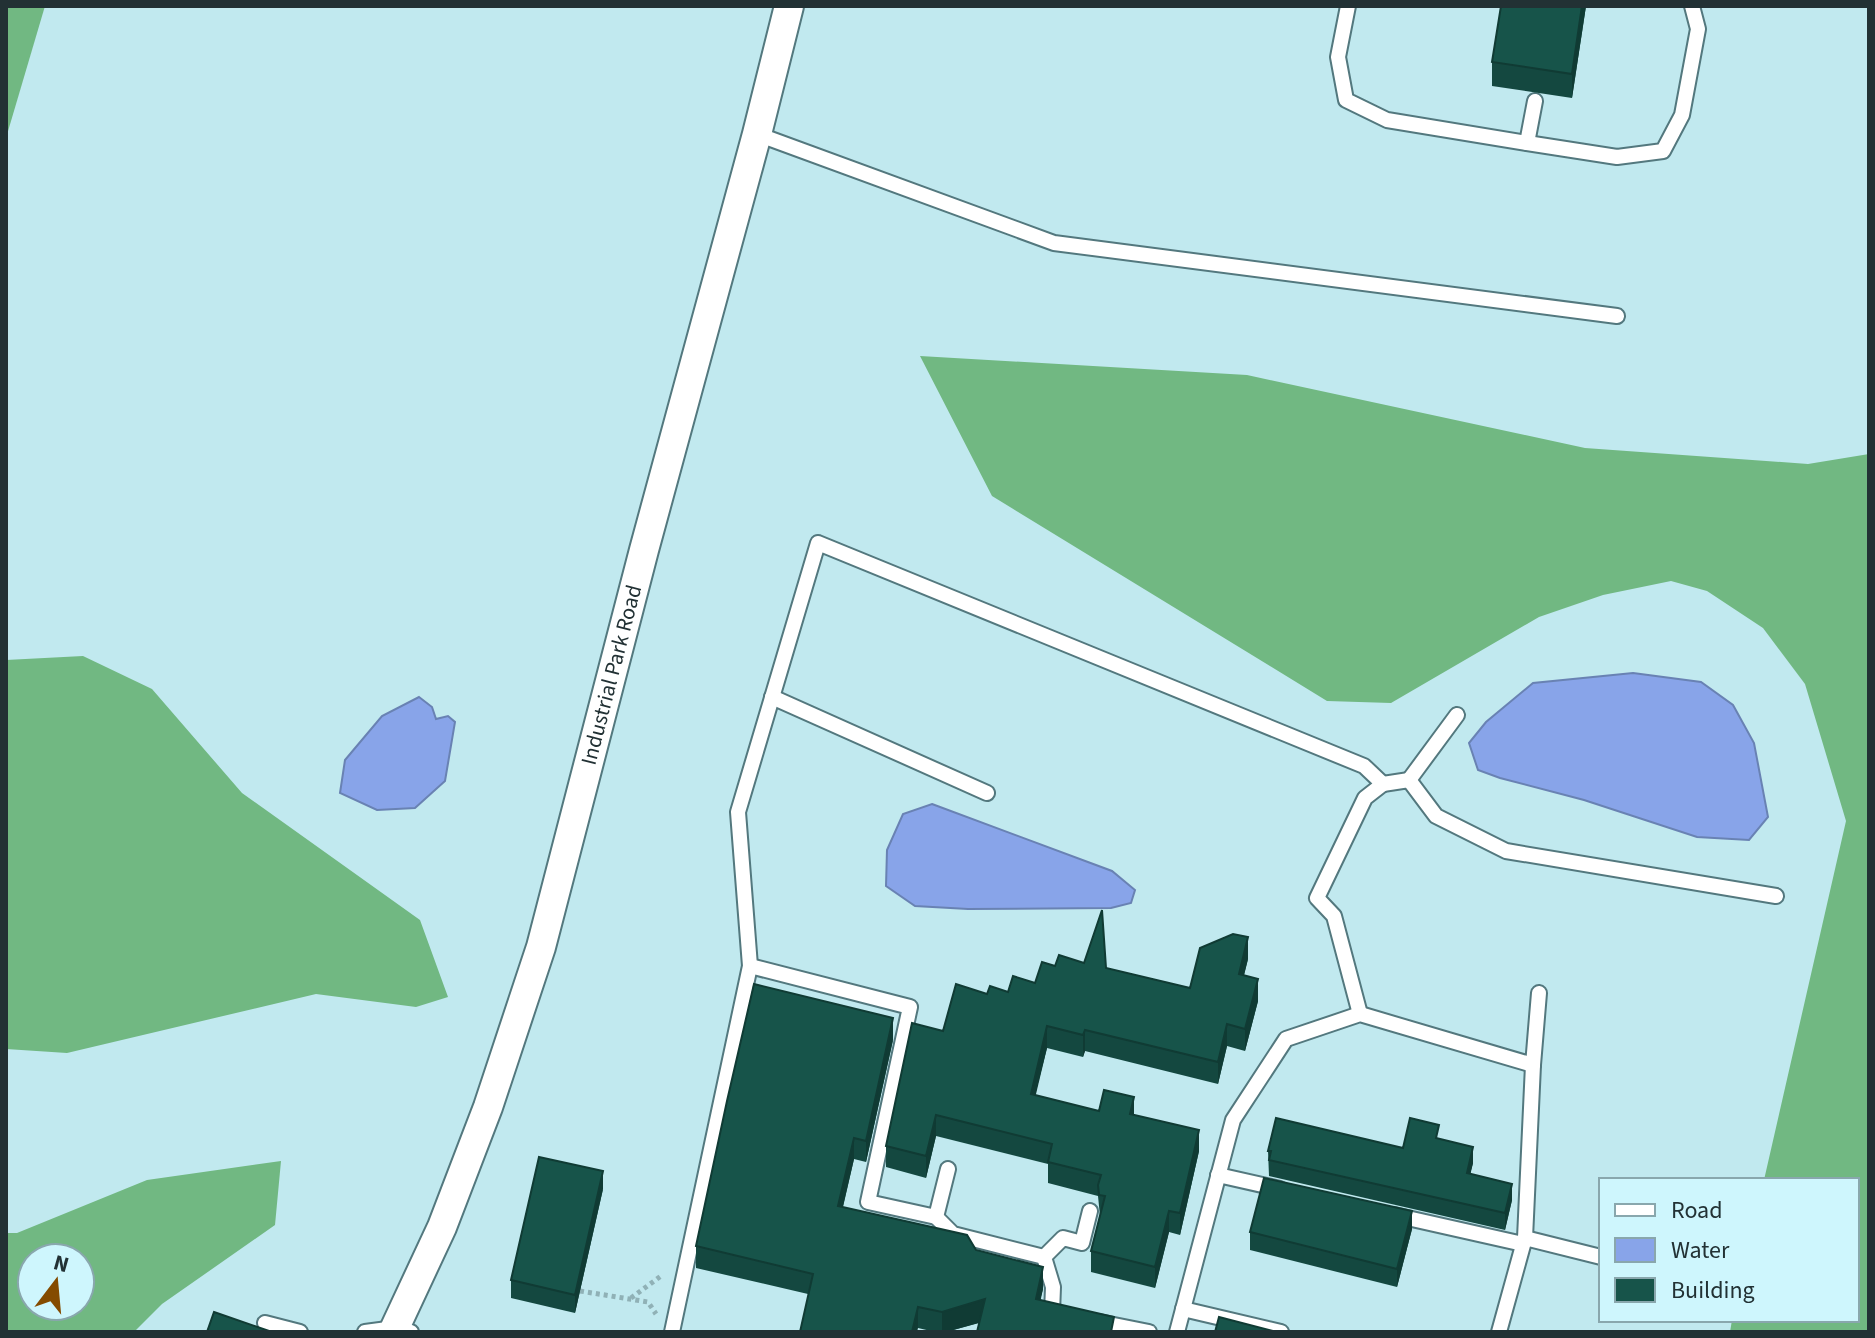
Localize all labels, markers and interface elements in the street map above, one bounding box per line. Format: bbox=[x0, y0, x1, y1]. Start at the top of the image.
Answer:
street label: Industrial Park Road bbox=[573, 581, 650, 769]
legend bbox=[1599, 1178, 1859, 1322]
text: Road bbox=[1671, 1193, 1723, 1228]
text: Water bbox=[1671, 1233, 1730, 1268]
north arrow bbox=[16, 1242, 96, 1322]
text: N bbox=[50, 1246, 73, 1281]
text: Building bbox=[1671, 1273, 1755, 1308]

